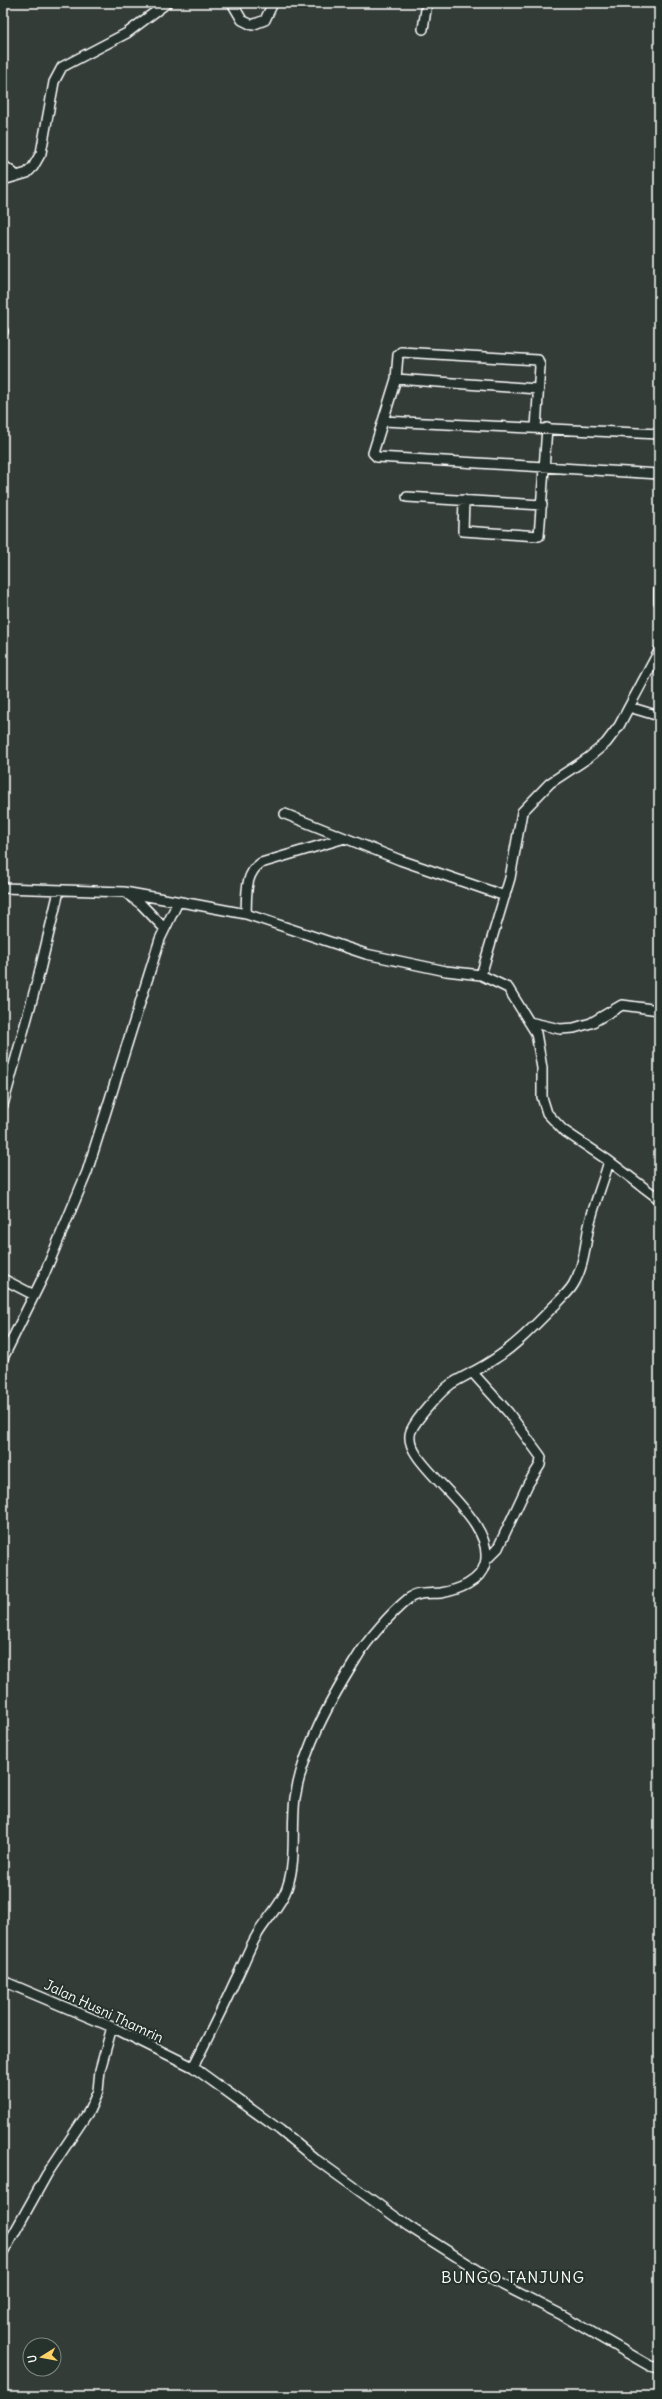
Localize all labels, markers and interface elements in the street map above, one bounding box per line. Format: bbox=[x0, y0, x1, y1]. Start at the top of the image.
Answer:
street label: Jalan Husni Thamrin bbox=[42, 1975, 166, 2047]
district label: BUNGO TANJUNG bbox=[441, 2267, 585, 2287]
north arrow bbox=[22, 2337, 62, 2377]
text: U bbox=[25, 2354, 40, 2364]

